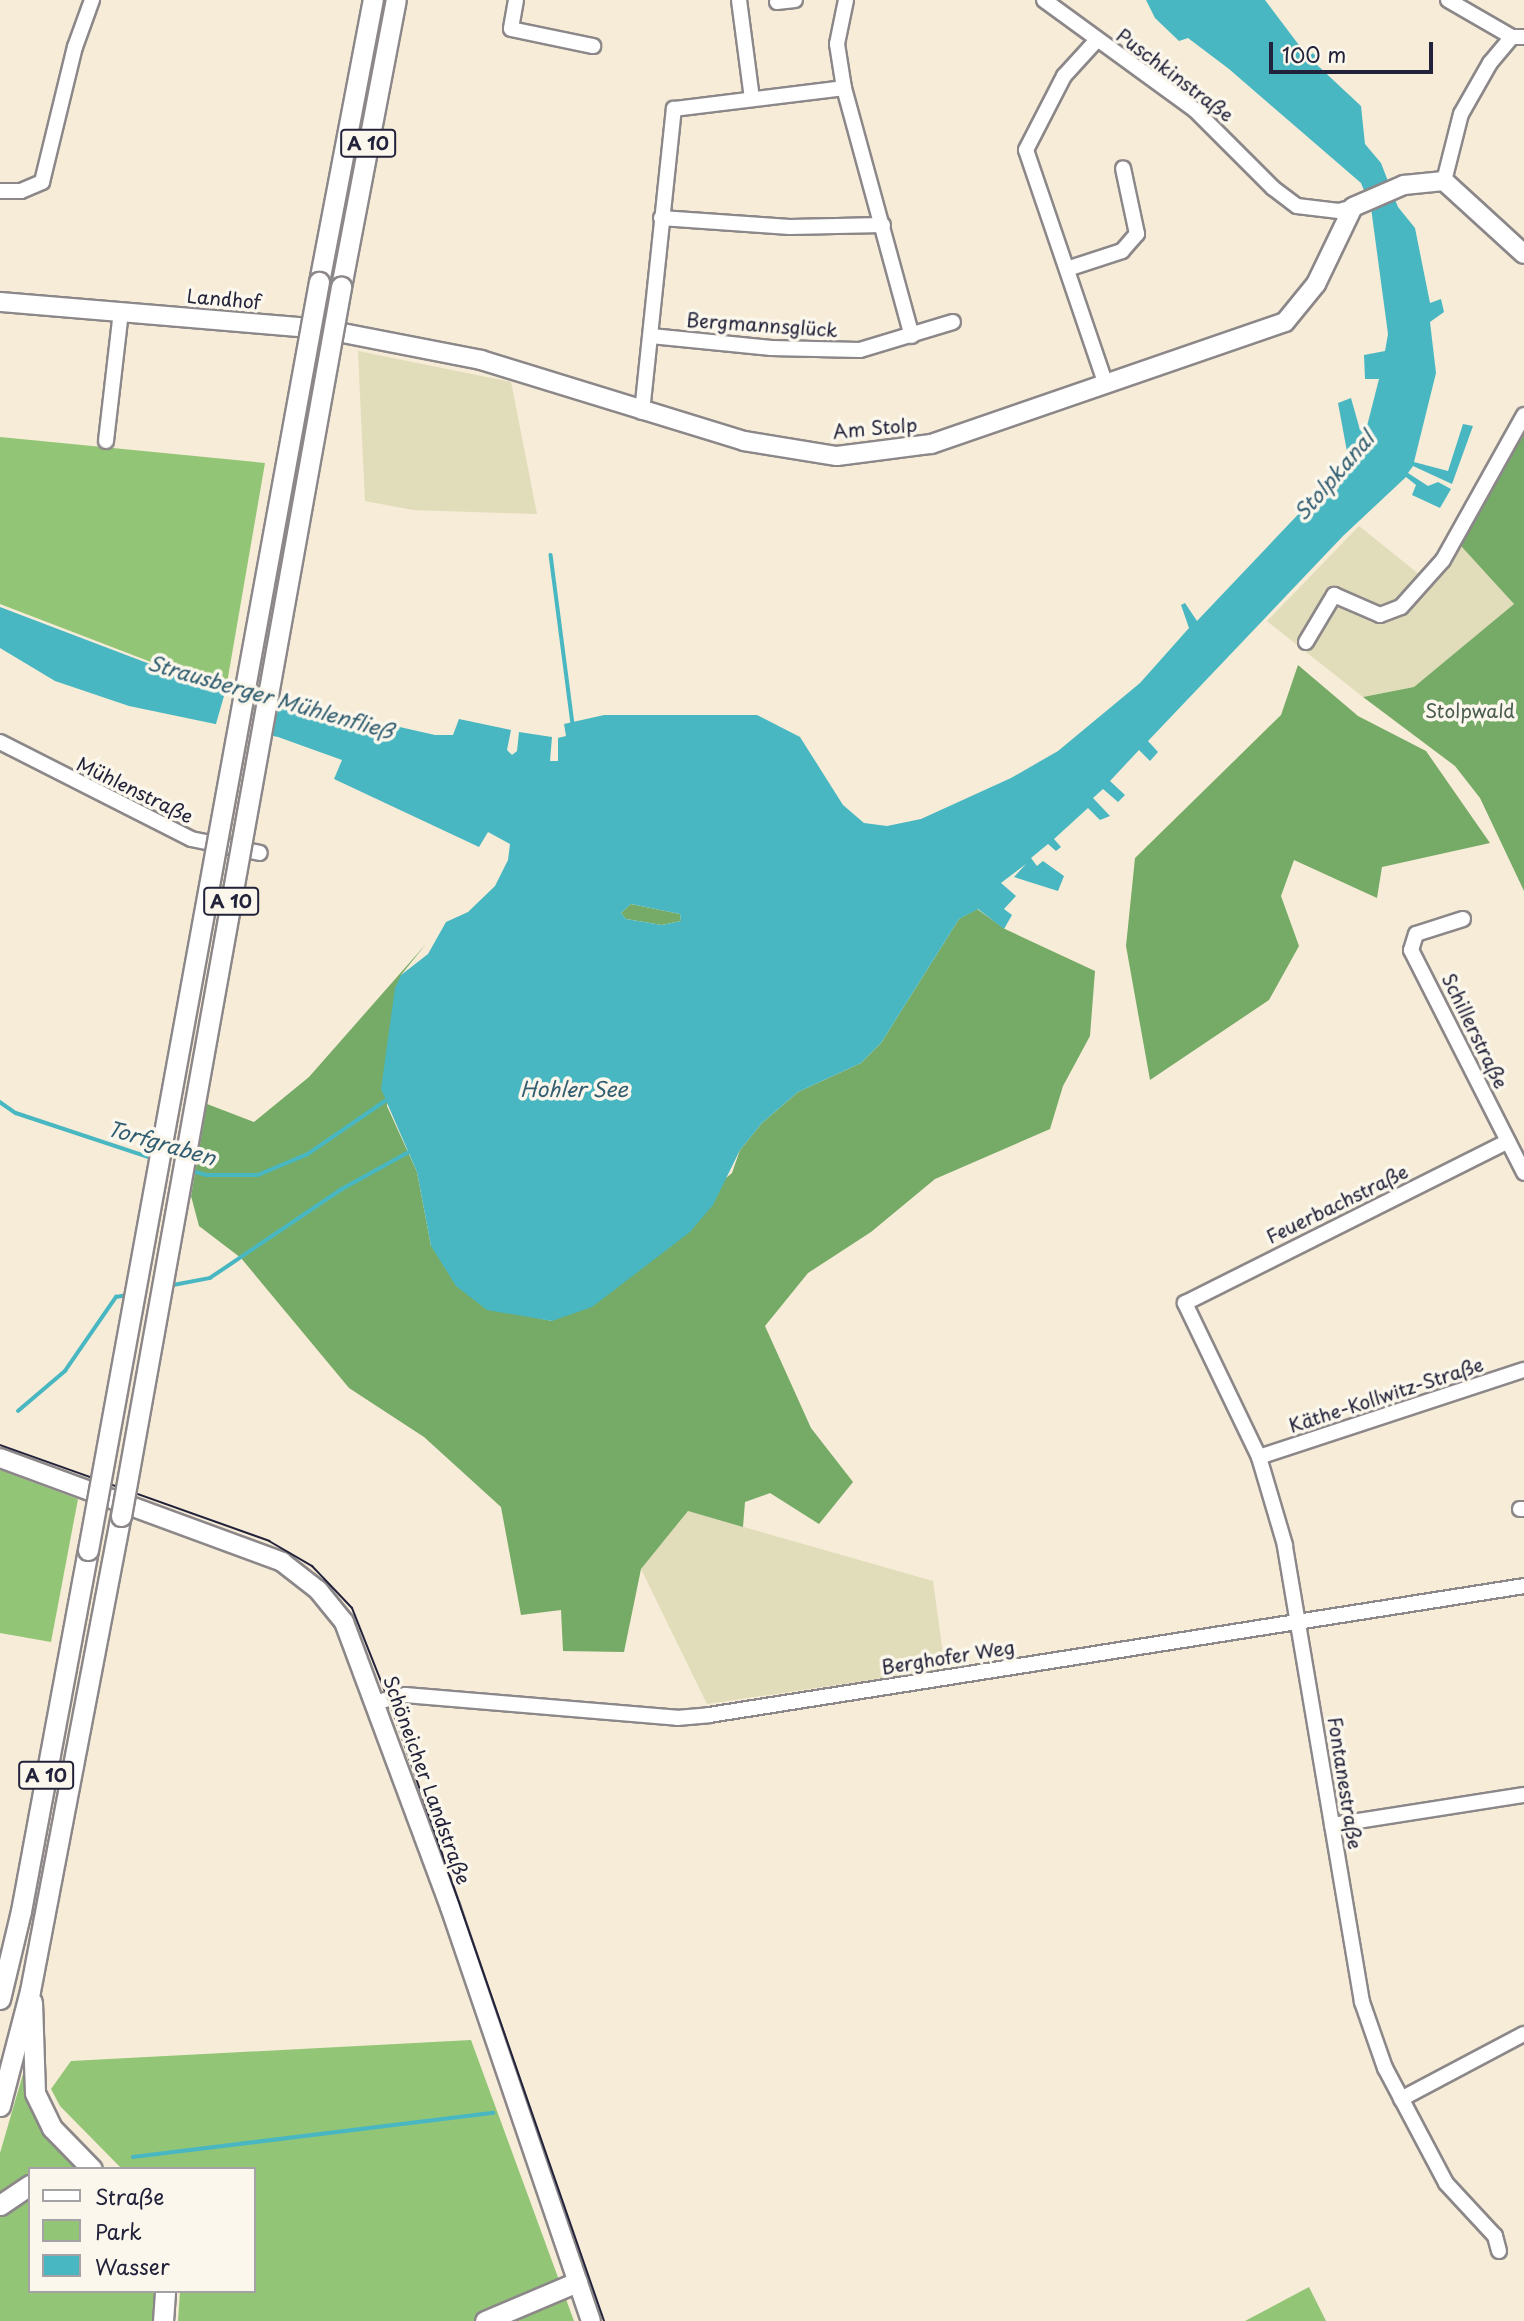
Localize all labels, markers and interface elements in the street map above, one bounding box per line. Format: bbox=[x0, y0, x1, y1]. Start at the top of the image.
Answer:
street label: Puschkinstraße bbox=[1112, 24, 1238, 126]
scale bar bbox=[1272, 28, 1436, 72]
text: 100 m bbox=[1282, 38, 1346, 70]
road number: A 10 bbox=[340, 128, 396, 158]
street label: Landhof bbox=[186, 284, 262, 314]
street label: Bergmannsglück bbox=[686, 308, 838, 342]
street label: Am Stolp bbox=[832, 413, 918, 443]
water label: Stolpkanal bbox=[1288, 426, 1378, 524]
water label: Strausberger Mühlenfließ bbox=[145, 649, 397, 743]
park label: Stolpwald bbox=[1425, 700, 1515, 722]
street label: Mühlenstraße bbox=[73, 752, 197, 828]
road number: A 10 bbox=[203, 887, 259, 916]
street label: Schillerstraße bbox=[1437, 970, 1513, 1092]
water label: Hohler See bbox=[519, 1075, 629, 1101]
water label: Torfgraben bbox=[105, 1115, 219, 1169]
street label: Feuerbachstraße bbox=[1262, 1160, 1412, 1248]
street label: Käthe-Kollwitz-Straße bbox=[1286, 1353, 1486, 1437]
street label: Berghofer Weg bbox=[879, 1635, 1017, 1679]
street label: Schöneicher Landstraße bbox=[379, 1672, 475, 1888]
street label: Fontanestraße bbox=[1323, 1715, 1367, 1851]
road number: A 10 bbox=[18, 1760, 74, 1790]
legend bbox=[28, 2167, 256, 2293]
text: Straße bbox=[95, 2180, 164, 2212]
text: Park bbox=[95, 2215, 142, 2247]
text: Wasser bbox=[95, 2250, 170, 2282]

